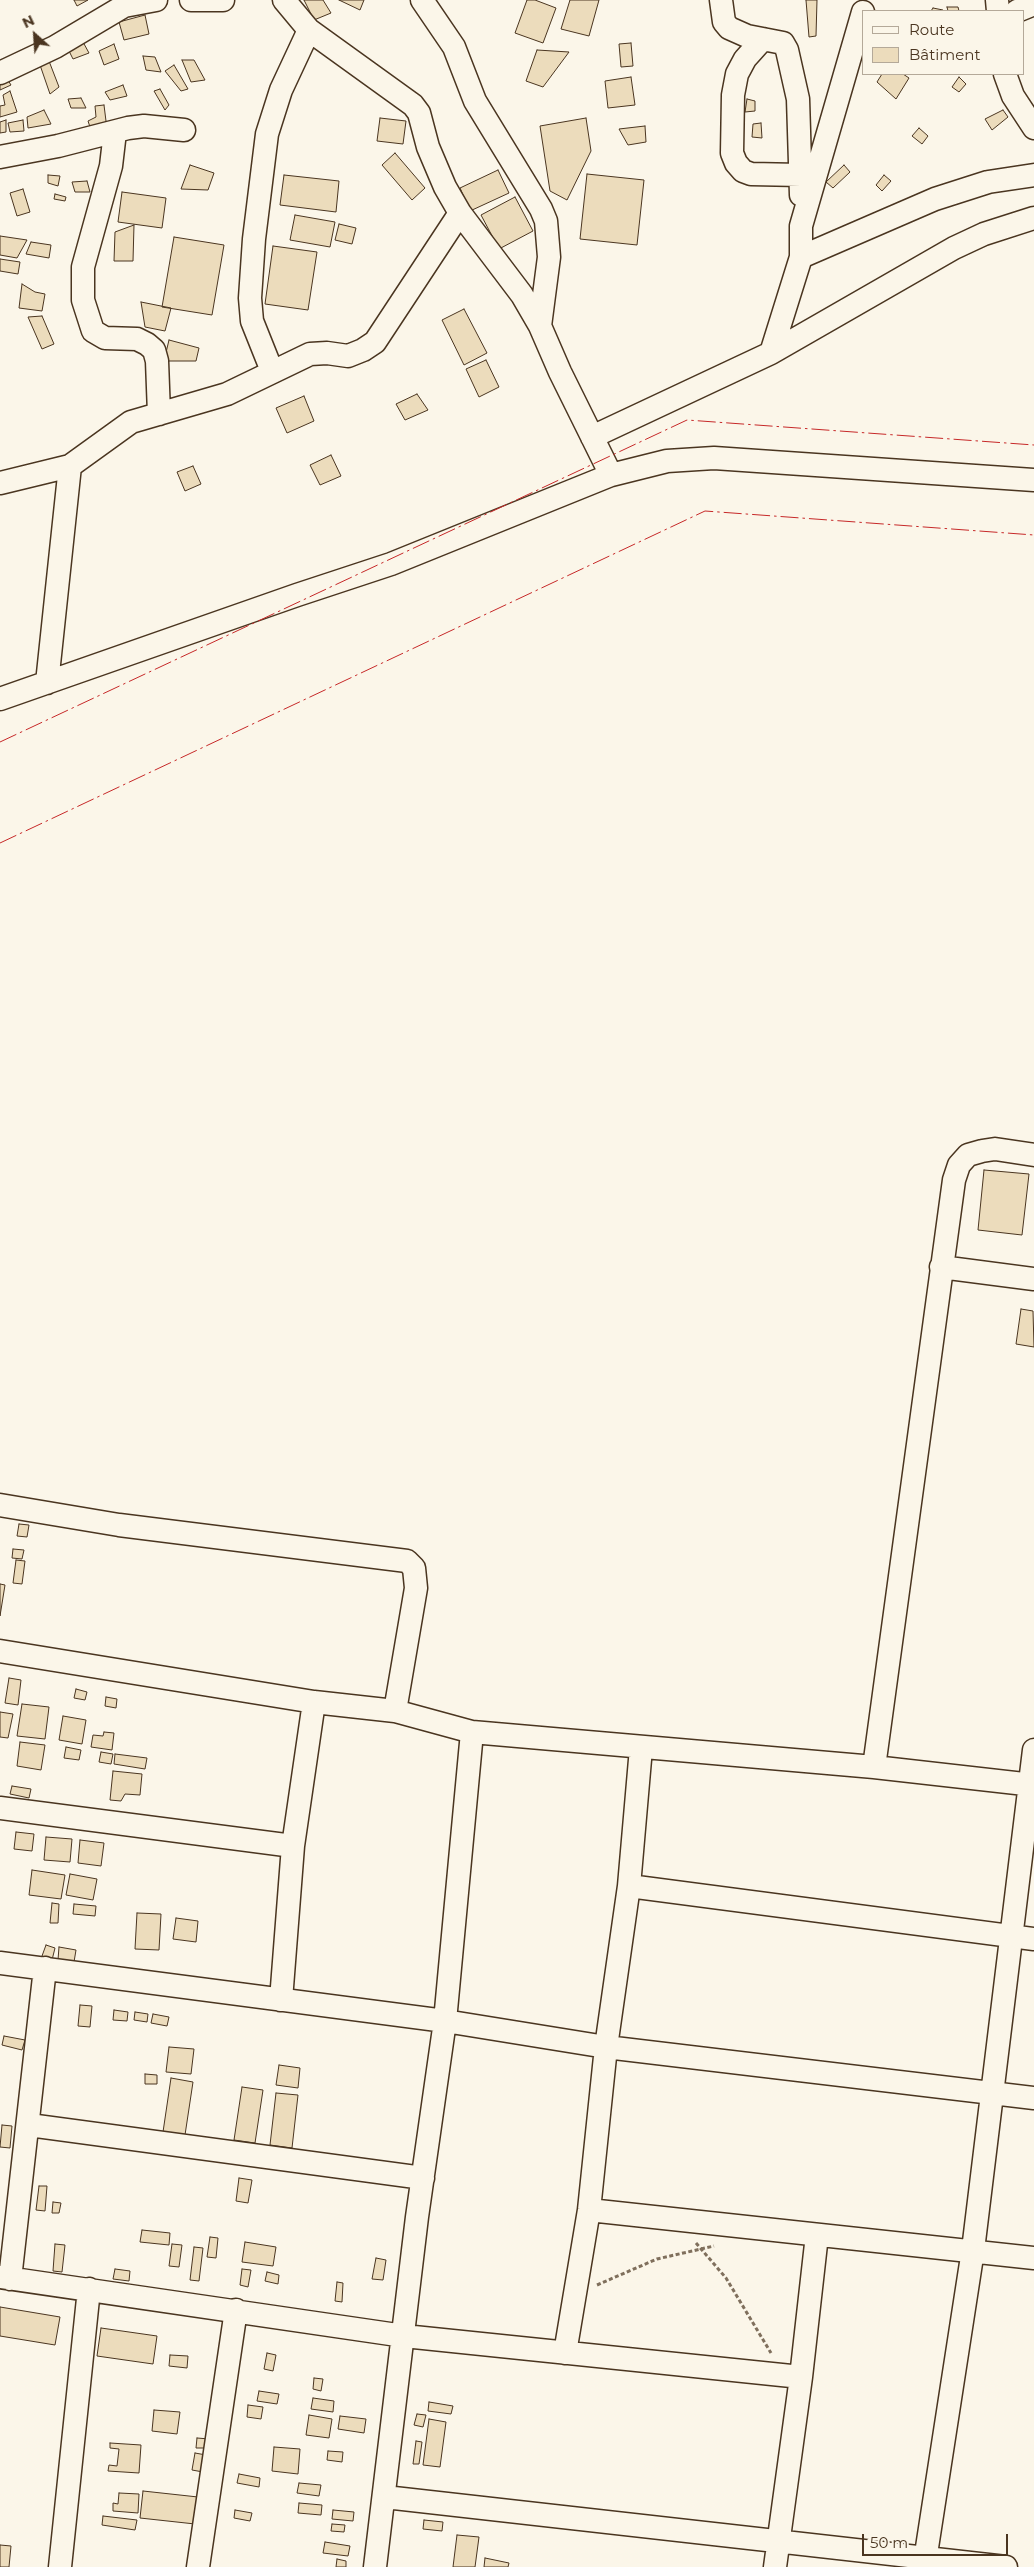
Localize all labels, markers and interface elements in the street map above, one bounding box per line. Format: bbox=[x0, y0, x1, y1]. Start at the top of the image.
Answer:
north arrow bbox=[10, 10, 60, 60]
legend bbox=[862, 10, 1024, 75]
text: N bbox=[19, 11, 37, 32]
text: Route bbox=[909, 20, 954, 39]
text: Bâtiment bbox=[909, 45, 981, 64]
scale bar bbox=[864, 2524, 1010, 2556]
text: 50 m bbox=[870, 2533, 908, 2552]

